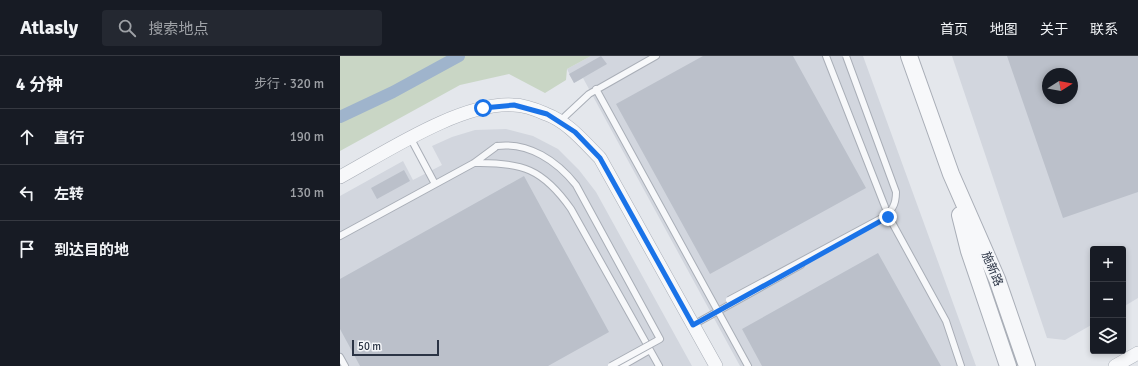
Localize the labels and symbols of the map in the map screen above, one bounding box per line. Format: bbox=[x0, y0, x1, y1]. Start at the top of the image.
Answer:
north arrow bbox=[1042, 68, 1078, 104]
route start bbox=[474, 99, 492, 117]
route end bbox=[879, 208, 897, 226]
street label: 施新路 bbox=[978, 249, 1006, 289]
scale bar bbox=[352, 338, 439, 357]

